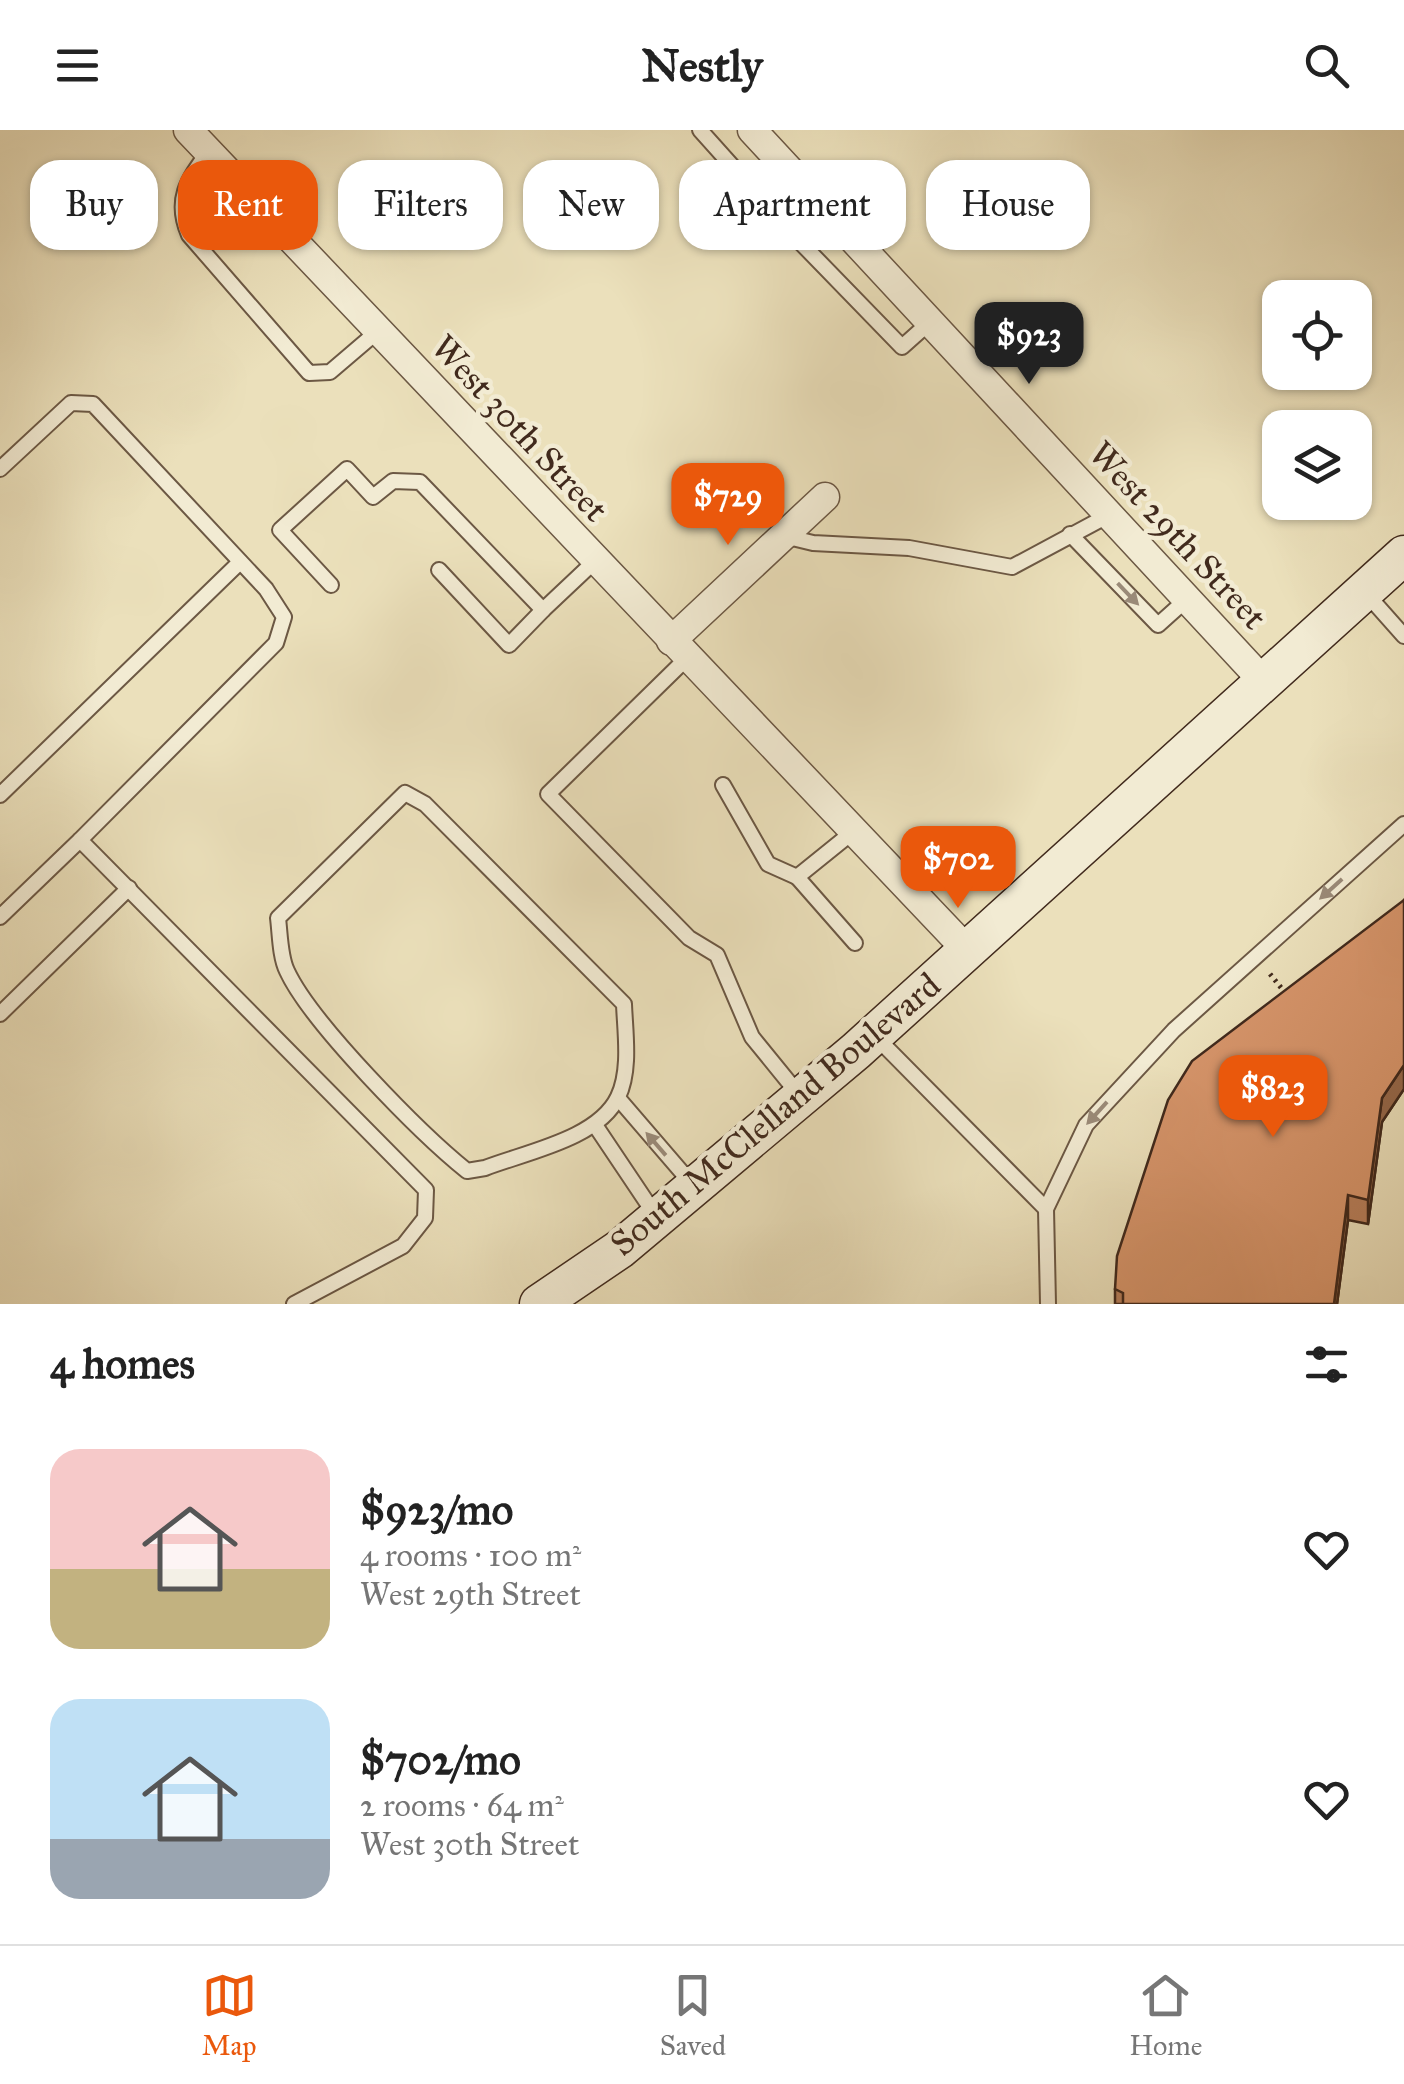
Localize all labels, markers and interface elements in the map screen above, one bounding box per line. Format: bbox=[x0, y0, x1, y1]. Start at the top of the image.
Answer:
icon: menu bbox=[50, 38, 105, 93]
text: Nestly bbox=[641, 38, 763, 93]
icon: search bbox=[1299, 38, 1354, 93]
chip: Buy bbox=[30, 160, 158, 250]
chip: Rent bbox=[178, 160, 318, 250]
chip: Filters bbox=[338, 160, 503, 250]
chip: New bbox=[523, 160, 659, 250]
chip: Apartment bbox=[679, 160, 906, 250]
chip: House bbox=[926, 160, 1090, 250]
map controls bbox=[1262, 280, 1372, 520]
button: locate bbox=[1262, 280, 1372, 390]
pin: $923 bbox=[970, 302, 1088, 387]
text: $923 bbox=[997, 315, 1061, 354]
street label: West 30th Street bbox=[422, 326, 617, 531]
button: layers bbox=[1262, 410, 1372, 520]
street label: West 29th Street bbox=[1080, 432, 1276, 638]
pin: $729 bbox=[669, 463, 787, 548]
text: $729 bbox=[693, 476, 763, 515]
one-way arrow bbox=[1115, 581, 1139, 605]
pin: $702 bbox=[899, 826, 1017, 911]
text: $702 bbox=[923, 839, 993, 878]
one-way arrow bbox=[1319, 877, 1344, 899]
street label: South McClelland Boulevard bbox=[602, 963, 949, 1265]
pin: $823 bbox=[1214, 1055, 1332, 1140]
text: $823 bbox=[1241, 1068, 1305, 1107]
one-way arrow bbox=[1087, 1100, 1109, 1125]
one-way arrow bbox=[645, 1132, 667, 1157]
icon: filters bbox=[1299, 1337, 1354, 1392]
text: 4 homes bbox=[50, 1338, 195, 1390]
text: $923/mo bbox=[360, 1484, 513, 1536]
icon: home bbox=[130, 1489, 250, 1609]
icon: heart bbox=[1299, 1522, 1354, 1577]
text: 4 rooms · 100 m² bbox=[360, 1536, 581, 1575]
text: West 29th Street bbox=[360, 1575, 581, 1614]
text: $702/mo bbox=[360, 1734, 521, 1786]
icon: home bbox=[130, 1739, 250, 1859]
icon: heart bbox=[1299, 1772, 1354, 1827]
text: 2 rooms · 64 m² bbox=[360, 1786, 564, 1825]
text: West 30th Street bbox=[360, 1825, 579, 1864]
tab: Map bbox=[202, 1968, 257, 2063]
tab: Saved bbox=[660, 1968, 726, 2063]
tab: Home bbox=[1129, 1968, 1202, 2063]

